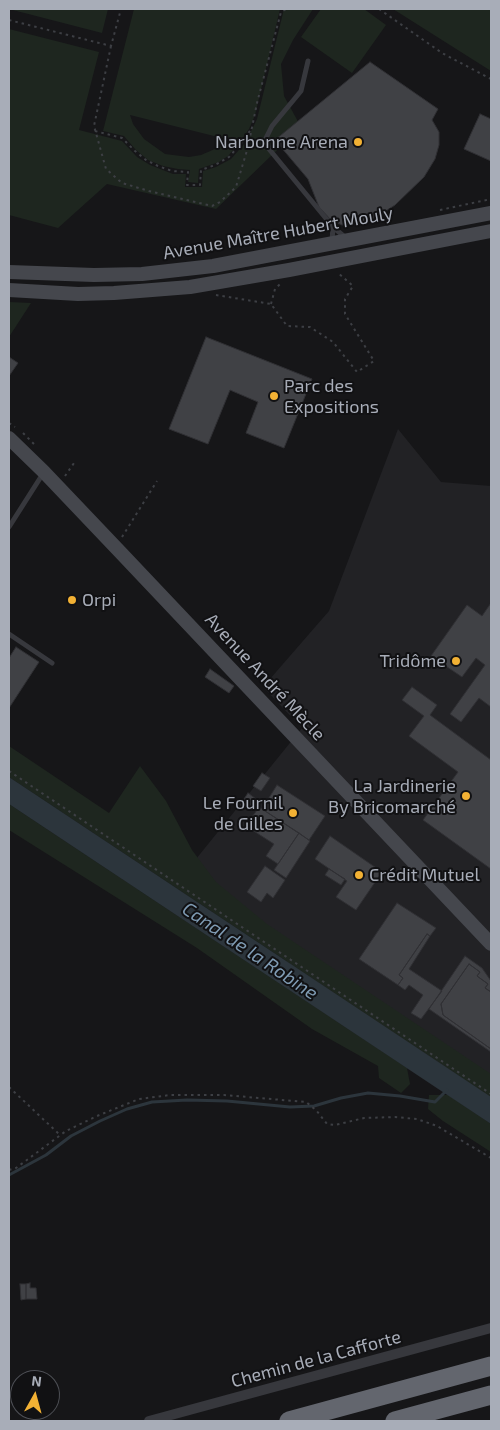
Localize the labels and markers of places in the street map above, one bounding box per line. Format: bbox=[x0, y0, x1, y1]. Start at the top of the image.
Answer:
place label: Narbonne Arena bbox=[215, 131, 348, 153]
marker: Narbonne Arena bbox=[352, 136, 364, 148]
place label: Parc des Expositions bbox=[284, 375, 379, 418]
marker: Parc des Expositions bbox=[268, 390, 280, 402]
place label: Orpi bbox=[82, 589, 116, 611]
marker: Orpi bbox=[66, 594, 78, 606]
place label: Tridôme bbox=[380, 650, 446, 672]
marker: Tridôme bbox=[450, 655, 462, 667]
place label: La Jardinerie By Bricomarché bbox=[328, 775, 456, 818]
marker: La Jardinerie By Bricomarché bbox=[460, 790, 472, 802]
place label: Le Fournil de Gilles bbox=[203, 792, 283, 834]
marker: Le Fournil de Gilles bbox=[287, 807, 299, 819]
place label: Crédit Mutuel bbox=[369, 864, 480, 886]
marker: Crédit Mutuel bbox=[353, 869, 365, 881]

